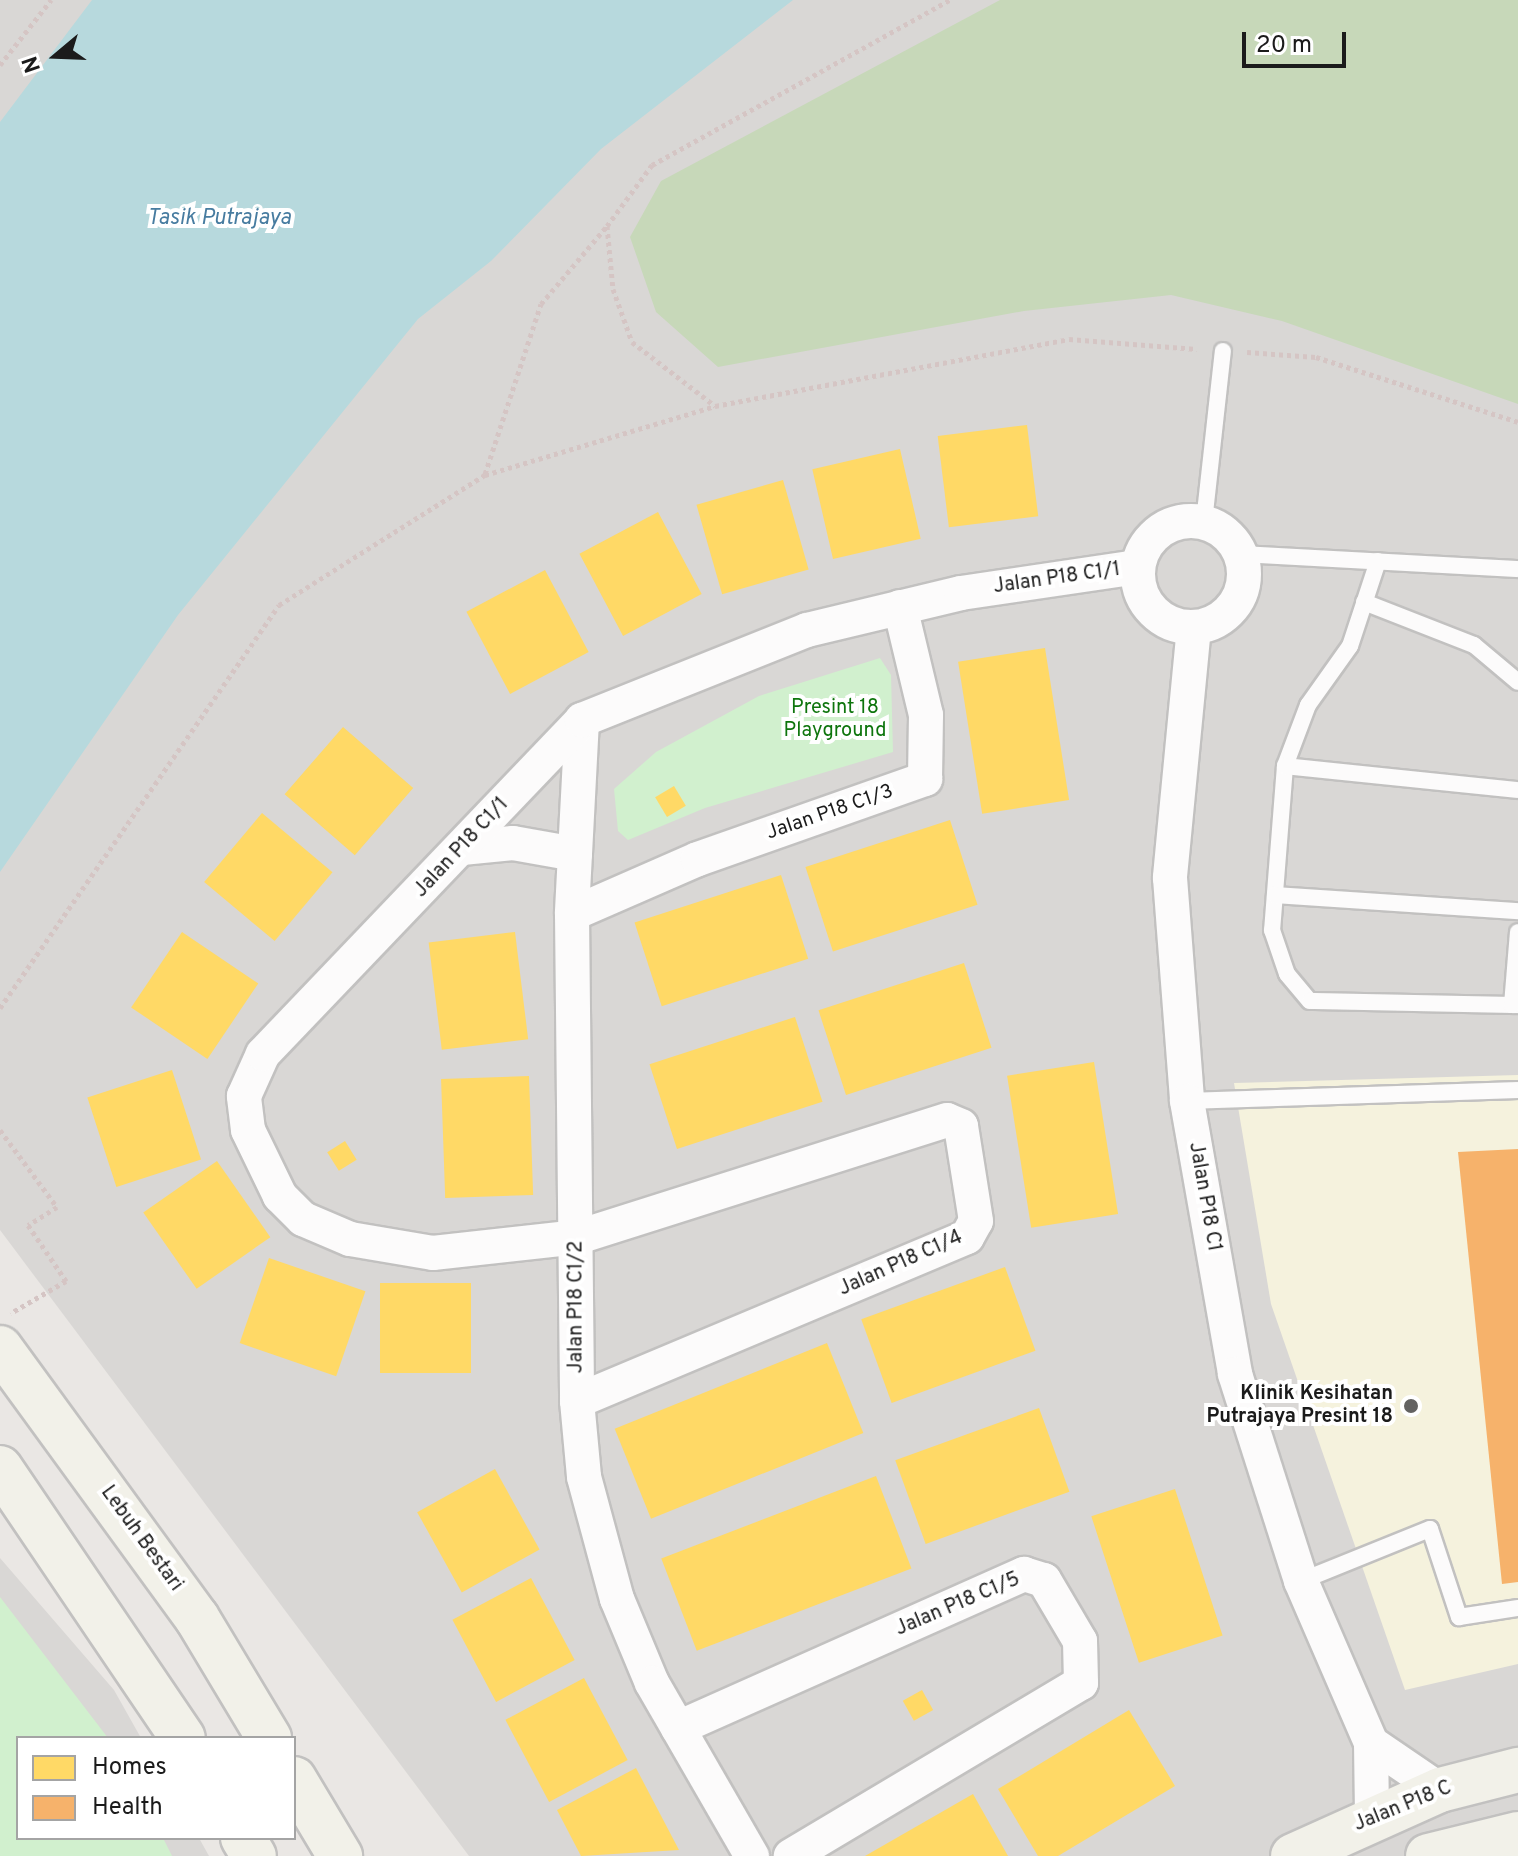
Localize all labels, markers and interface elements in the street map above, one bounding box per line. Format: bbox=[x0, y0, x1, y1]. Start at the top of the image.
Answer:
north arrow bbox=[16, 16, 96, 96]
scale bar bbox=[1246, 16, 1350, 66]
text: 20 m bbox=[1256, 31, 1312, 61]
text: N bbox=[18, 52, 48, 76]
water label: Tasik Putrajaya bbox=[147, 206, 291, 232]
street label: Jalan P18 C1/1 bbox=[992, 558, 1122, 600]
park label: Presint 18 Playground bbox=[784, 697, 886, 744]
street label: Jalan P18 C1/3 bbox=[763, 780, 897, 846]
street label: Jalan P18 C1/1 bbox=[410, 793, 514, 903]
street label: Jalan P18 C1 bbox=[1183, 1140, 1225, 1254]
street label: Jalan P18 C1/4 bbox=[835, 1226, 967, 1302]
street label: Jalan P18 C1/2 bbox=[565, 1241, 589, 1373]
place label: Klinik Kesihatan Putrajaya Presint 18 bbox=[1206, 1382, 1393, 1429]
marker: Klinik Kesihatan Putrajaya Presint 18 bbox=[1400, 1395, 1422, 1417]
street label: Lebuh Bestari bbox=[95, 1482, 187, 1596]
street label: Jalan P18 C1/5 bbox=[892, 1568, 1024, 1642]
legend bbox=[16, 1736, 296, 1840]
text: Homes bbox=[92, 1753, 167, 1783]
street label: Jalan P18 C bbox=[1351, 1777, 1455, 1837]
text: Health bbox=[92, 1793, 163, 1823]

